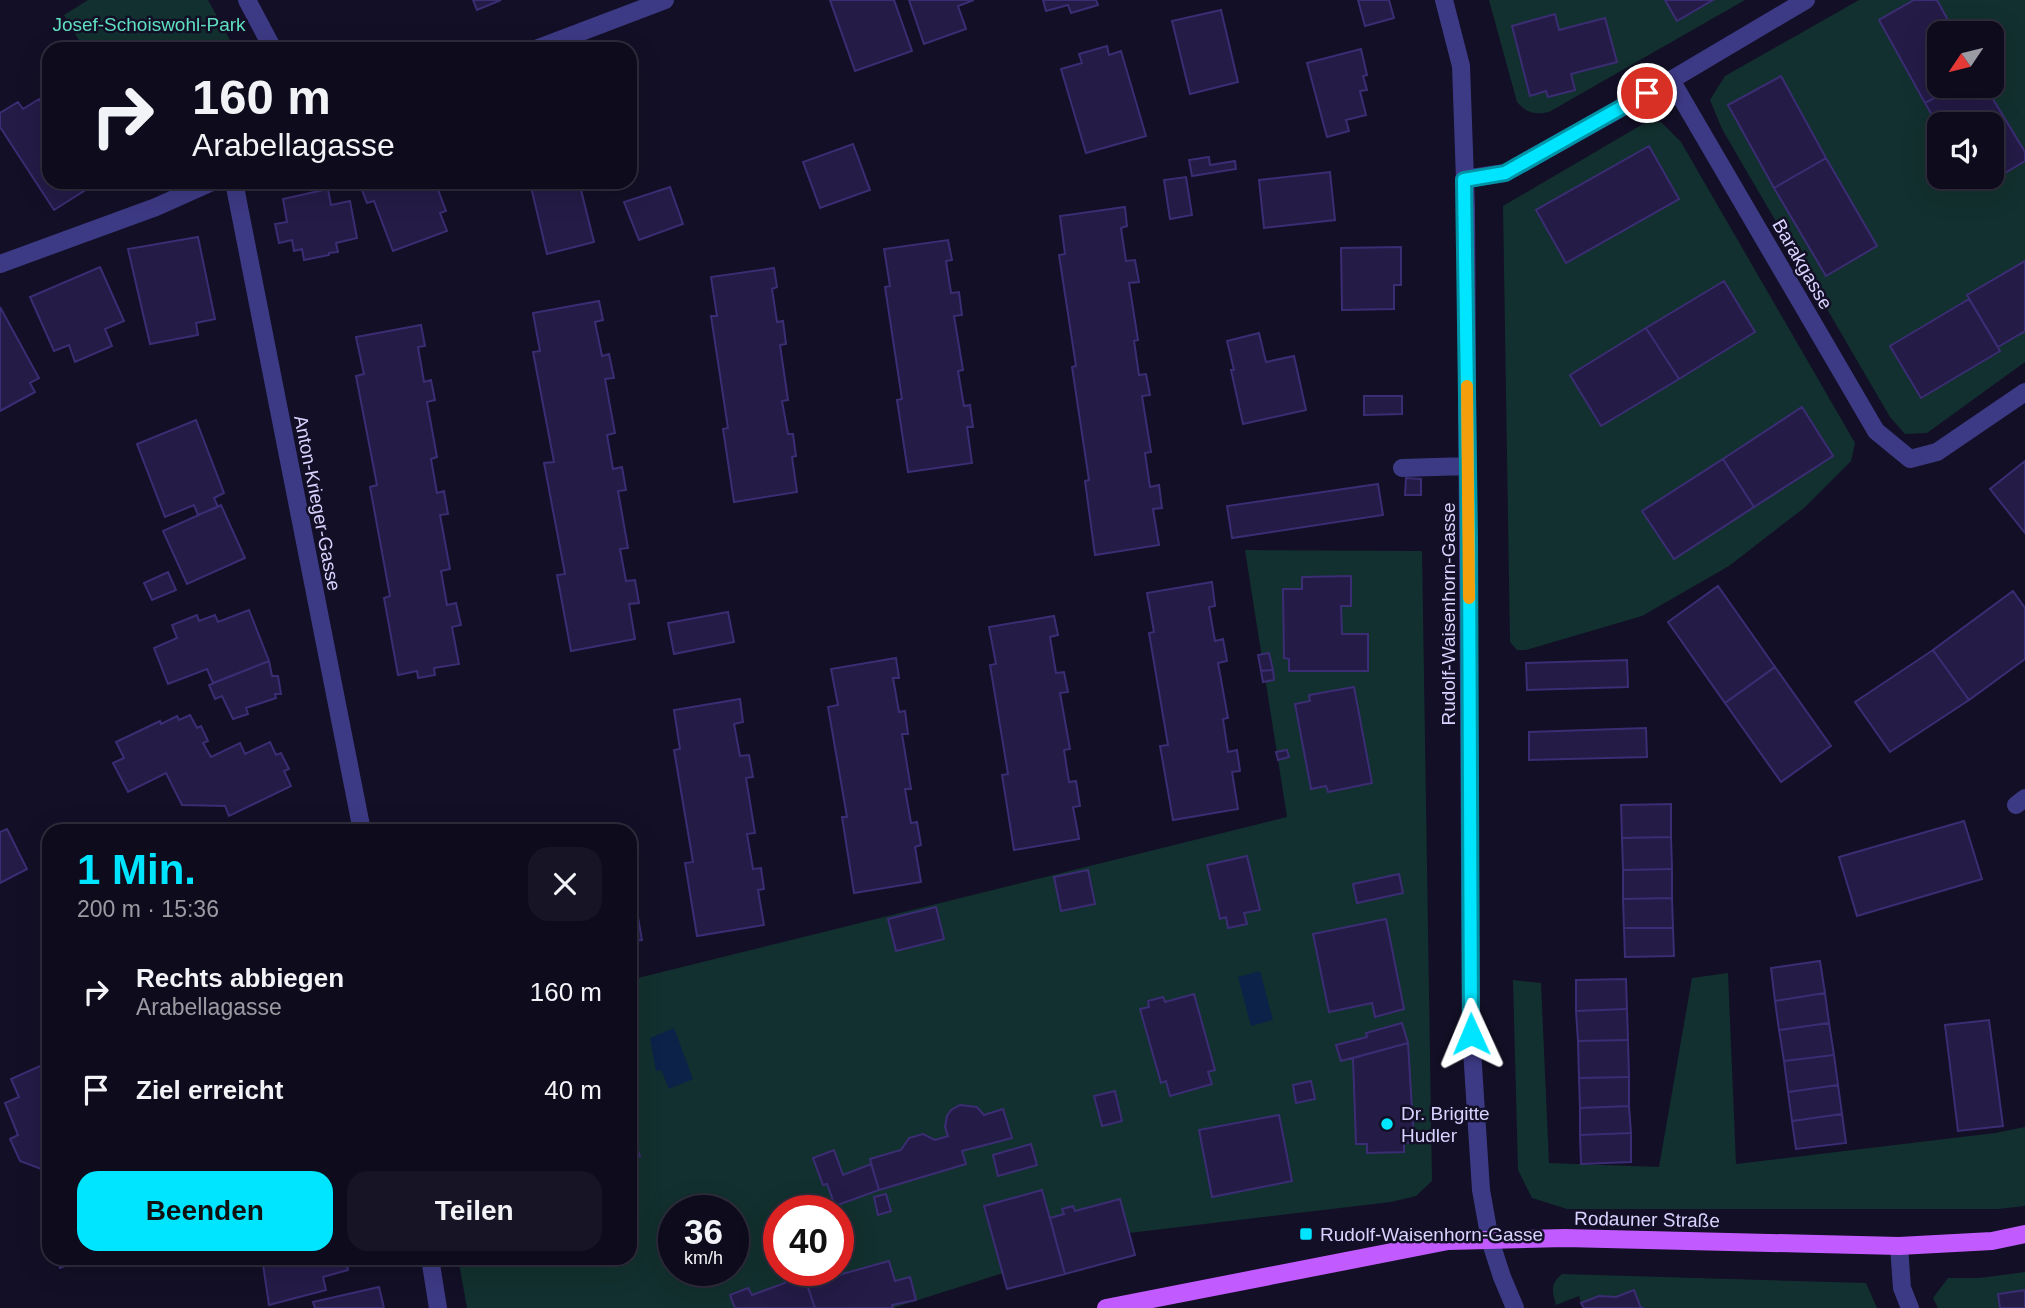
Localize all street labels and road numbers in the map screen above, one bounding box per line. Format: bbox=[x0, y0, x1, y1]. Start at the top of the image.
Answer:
street label: Barakgasse bbox=[1768, 216, 1837, 313]
street label: Anton-Krieger-Gasse bbox=[290, 413, 345, 593]
street label: Rudolf-Waisenhorn-Gasse bbox=[1438, 502, 1459, 726]
street label: Rodauner Straße bbox=[1574, 1208, 1720, 1231]

